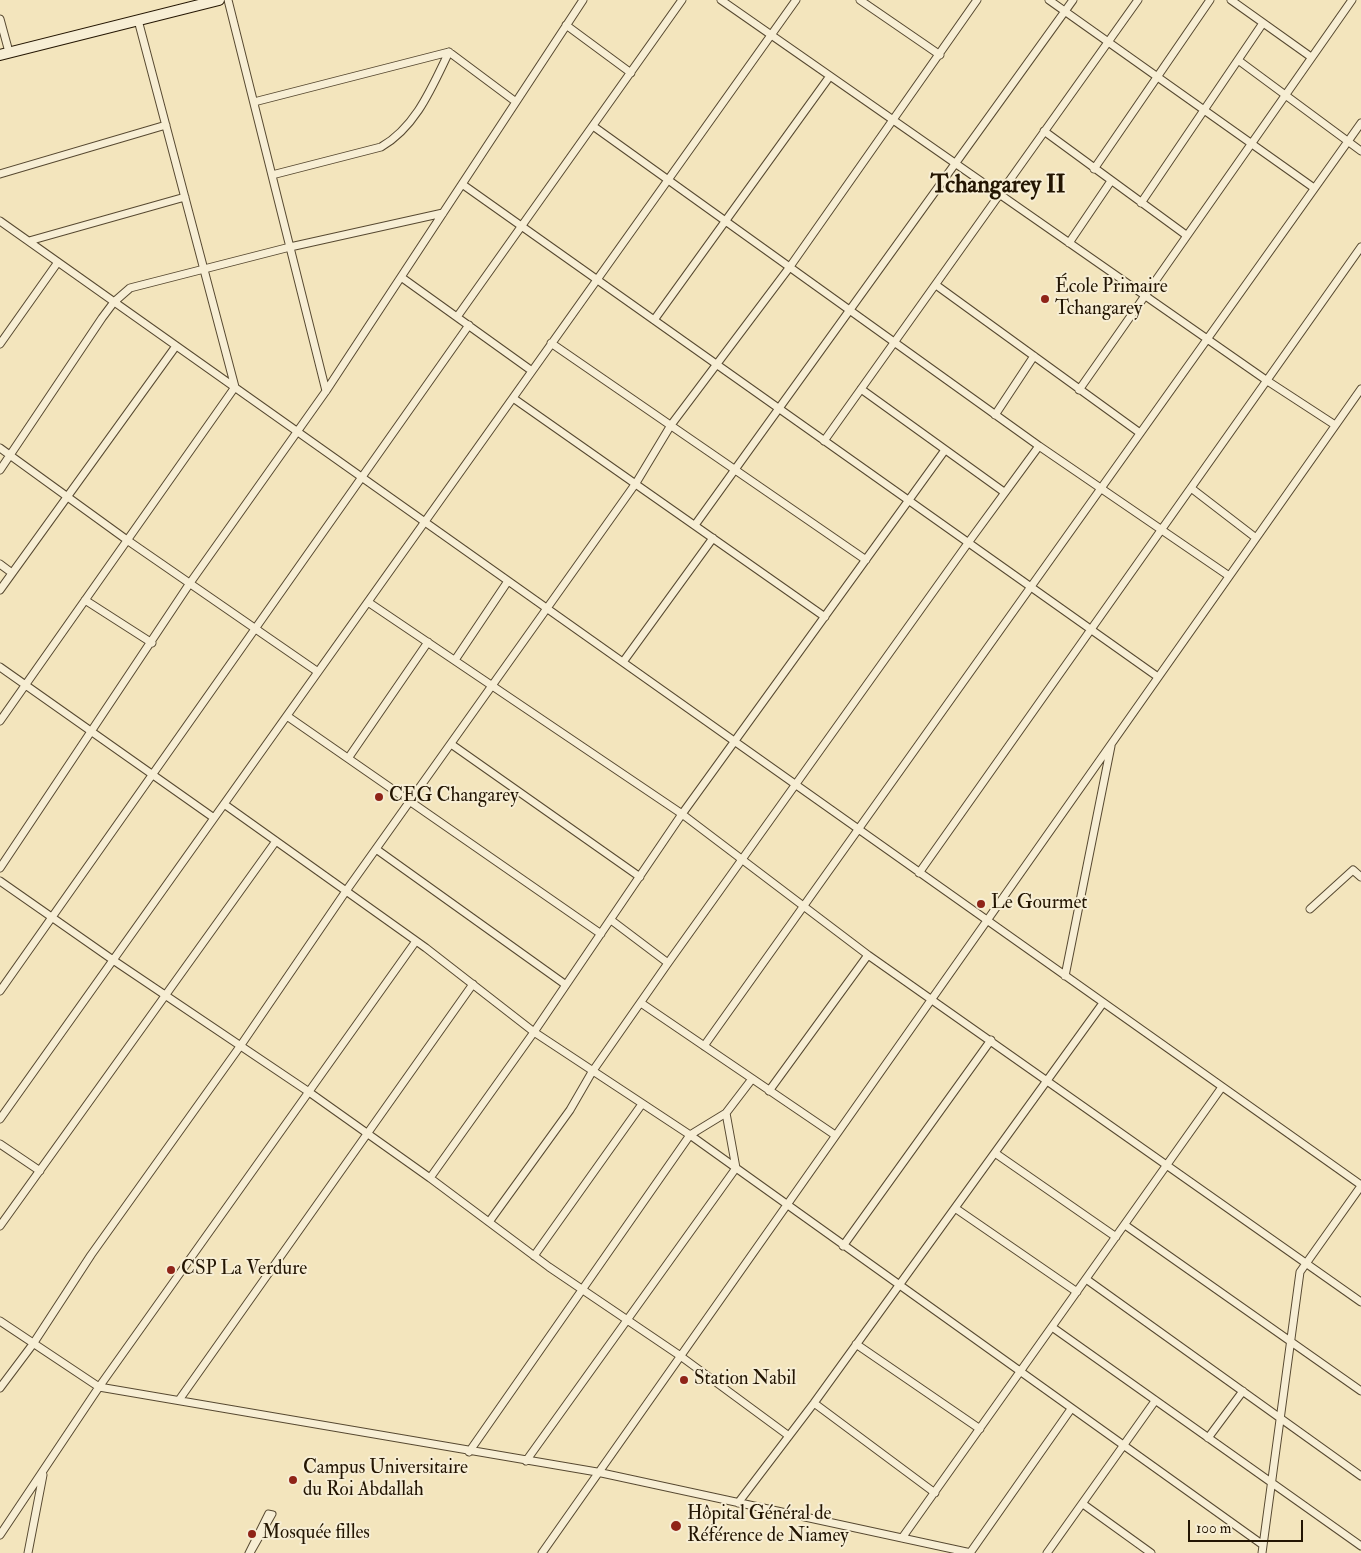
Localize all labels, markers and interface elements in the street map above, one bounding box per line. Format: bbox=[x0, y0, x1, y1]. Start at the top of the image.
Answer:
district label: Tchangarey II bbox=[931, 173, 1065, 201]
place label: École Primaire Tchangarey bbox=[1055, 277, 1168, 321]
marker: École Primaire Tchangarey bbox=[1039, 293, 1051, 305]
place label: CEG Changarey bbox=[389, 786, 519, 808]
marker: CEG Changarey bbox=[373, 791, 385, 803]
place label: Le Gourmet bbox=[991, 893, 1088, 915]
marker: Le Gourmet bbox=[975, 898, 987, 910]
place label: CSP La Verdure bbox=[181, 1259, 307, 1281]
marker: CSP La Verdure bbox=[165, 1264, 177, 1276]
place label: Station Nabil bbox=[694, 1369, 796, 1391]
marker: Station Nabil bbox=[678, 1374, 690, 1386]
place label: Campus Universitaire du Roi Abdallah bbox=[303, 1458, 468, 1502]
marker: Campus Universitaire du Roi Abdallah bbox=[287, 1474, 299, 1486]
place label: Hôpital Général de Référence de Niamey bbox=[687, 1504, 849, 1548]
scale bar bbox=[1191, 1510, 1306, 1542]
marker: Hôpital Général de Référence de Niamey bbox=[669, 1519, 683, 1533]
text: 100 m bbox=[1196, 1519, 1231, 1538]
place label: Mosquée filles bbox=[262, 1523, 370, 1545]
marker: Mosquée filles bbox=[246, 1528, 258, 1540]

